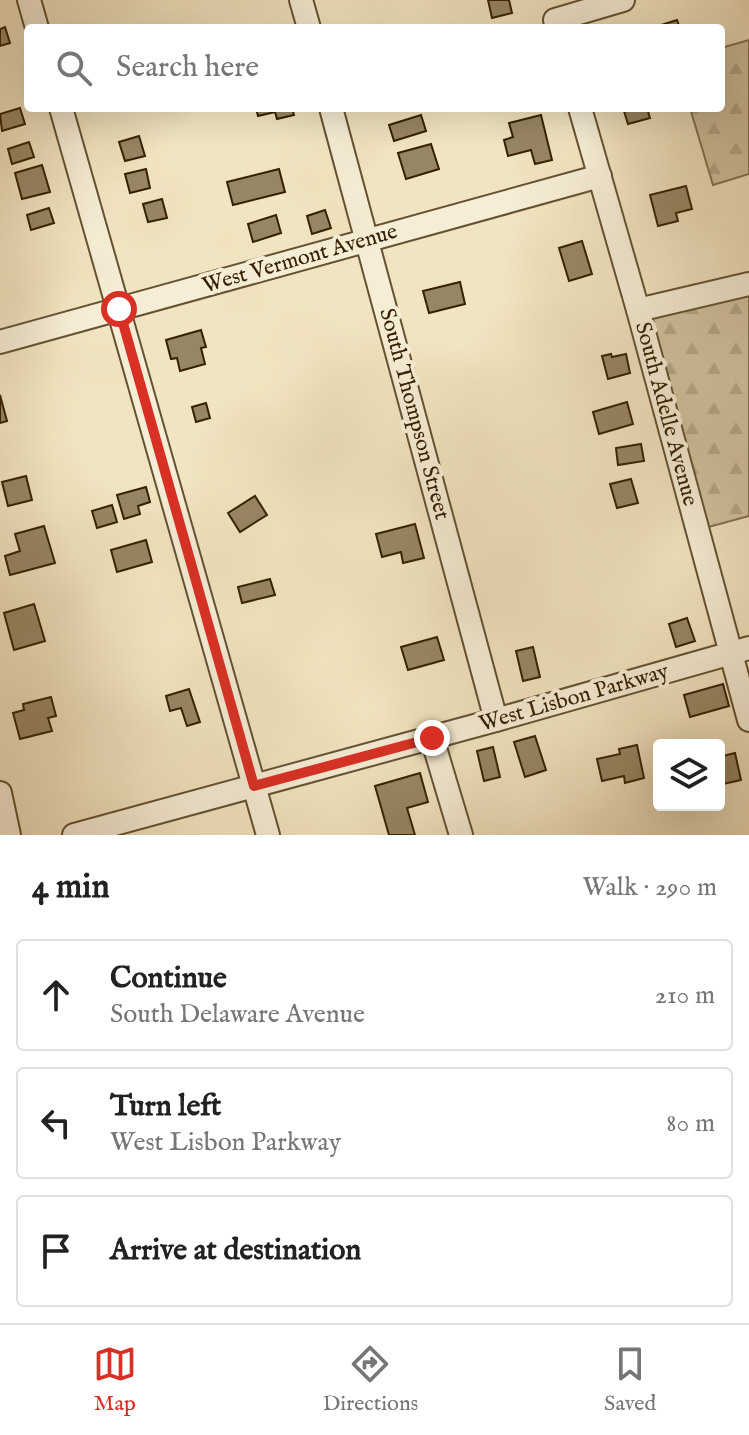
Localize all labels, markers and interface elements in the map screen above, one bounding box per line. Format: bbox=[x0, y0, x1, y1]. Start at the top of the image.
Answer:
search box bbox=[24, 24, 725, 112]
icon: search bbox=[52, 46, 96, 90]
text: Search here bbox=[116, 49, 259, 87]
street label: West Vermont Avenue bbox=[199, 218, 401, 300]
route start bbox=[101, 291, 137, 327]
street label: South Thompson Street bbox=[372, 305, 456, 523]
street label: South Adelle Avenue bbox=[628, 319, 704, 509]
street label: West Lisbon Parkway bbox=[476, 658, 672, 738]
route end bbox=[414, 720, 450, 756]
map controls bbox=[653, 739, 725, 811]
button: layers bbox=[653, 739, 725, 811]
text: 4 min bbox=[32, 866, 110, 909]
text: Walk · 290 m bbox=[582, 871, 717, 904]
text: Continue bbox=[110, 960, 227, 998]
icon: ahead bbox=[34, 973, 78, 1017]
text: 210 m bbox=[655, 979, 715, 1012]
text: South Delaware Avenue bbox=[110, 998, 365, 1031]
text: Turn left bbox=[110, 1088, 221, 1126]
icon: left bbox=[34, 1101, 78, 1145]
text: 80 m bbox=[666, 1107, 715, 1140]
text: West Lisbon Parkway bbox=[110, 1126, 341, 1159]
icon: arrive bbox=[34, 1229, 78, 1273]
text: Arrive at destination bbox=[110, 1232, 361, 1270]
tab: Map bbox=[93, 1342, 137, 1418]
tab: Directions bbox=[323, 1342, 418, 1418]
tab: Saved bbox=[604, 1342, 656, 1418]

